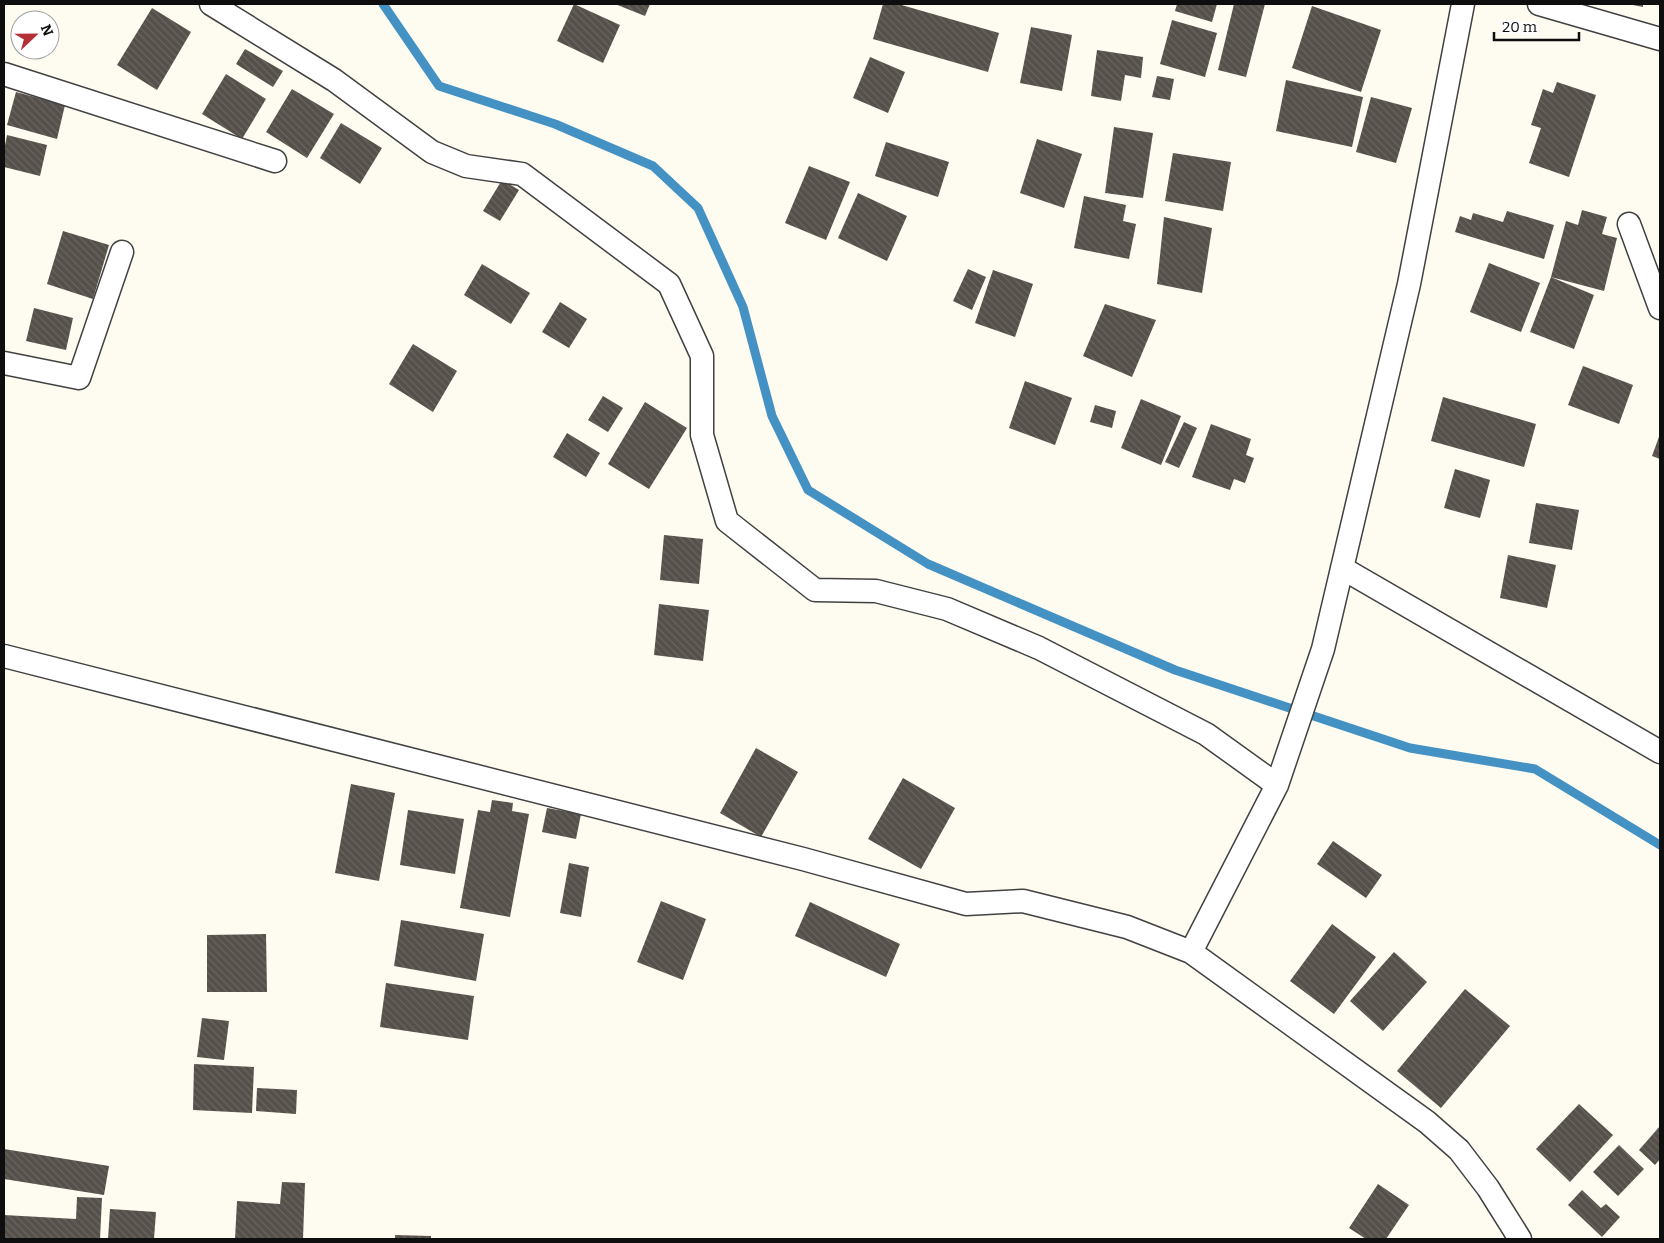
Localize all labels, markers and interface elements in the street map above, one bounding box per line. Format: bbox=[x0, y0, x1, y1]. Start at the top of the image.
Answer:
north arrow bbox=[10, 10, 60, 60]
scale bar bbox=[1494, 10, 1579, 42]
text: 20 m bbox=[1502, 18, 1538, 36]
text: N bbox=[37, 22, 57, 39]

